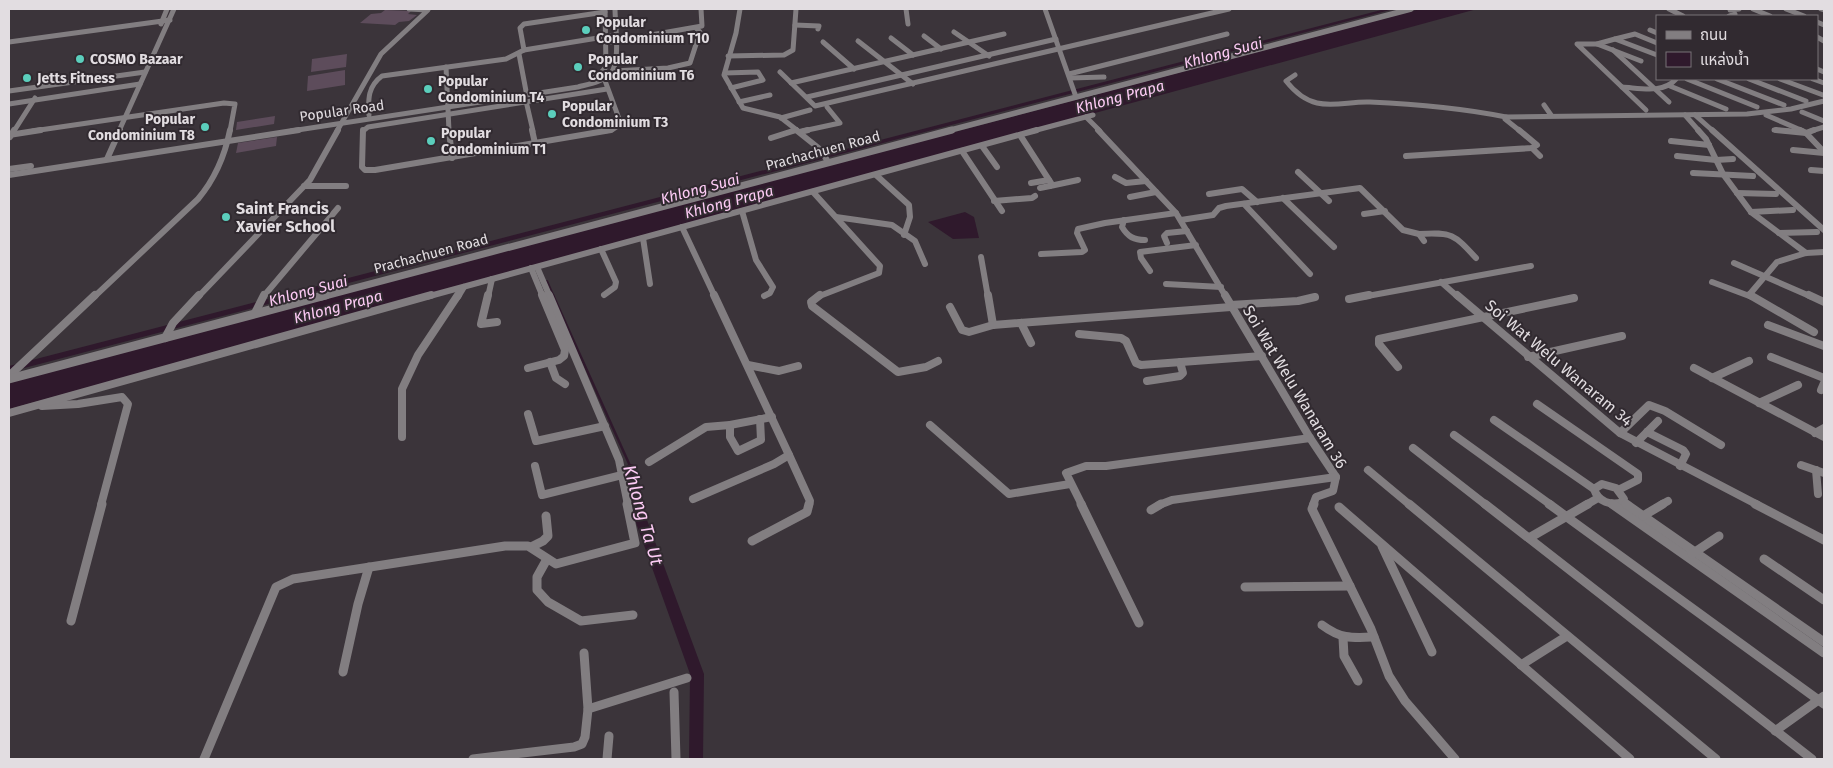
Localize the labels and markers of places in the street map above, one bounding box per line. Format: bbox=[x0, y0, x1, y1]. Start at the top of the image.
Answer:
place label: Popular Condominium T10 bbox=[596, 14, 710, 47]
marker: Popular Condominium T10 bbox=[580, 24, 592, 36]
place label: COSMO Bazaar bbox=[90, 51, 183, 68]
place label: Popular Condominium T6 bbox=[588, 51, 695, 84]
marker: COSMO Bazaar bbox=[74, 53, 86, 65]
marker: Popular Condominium T6 bbox=[572, 61, 584, 73]
place label: Jetts Fitness bbox=[36, 70, 115, 87]
marker: Jetts Fitness bbox=[21, 72, 33, 84]
place label: Popular Condominium T4 bbox=[438, 73, 544, 106]
marker: Popular Condominium T4 bbox=[422, 83, 434, 95]
place label: Popular Condominium T3 bbox=[562, 98, 668, 131]
marker: Popular Condominium T3 bbox=[546, 108, 558, 120]
place label: Popular Condominium T8 bbox=[88, 111, 195, 144]
marker: Popular Condominium T8 bbox=[199, 121, 211, 133]
place label: Popular Condominium T1 bbox=[441, 125, 546, 158]
marker: Popular Condominium T1 bbox=[425, 135, 437, 147]
place label: Saint Francis Xavier School bbox=[235, 199, 335, 236]
marker: Saint Francis Xavier School bbox=[220, 211, 232, 223]

